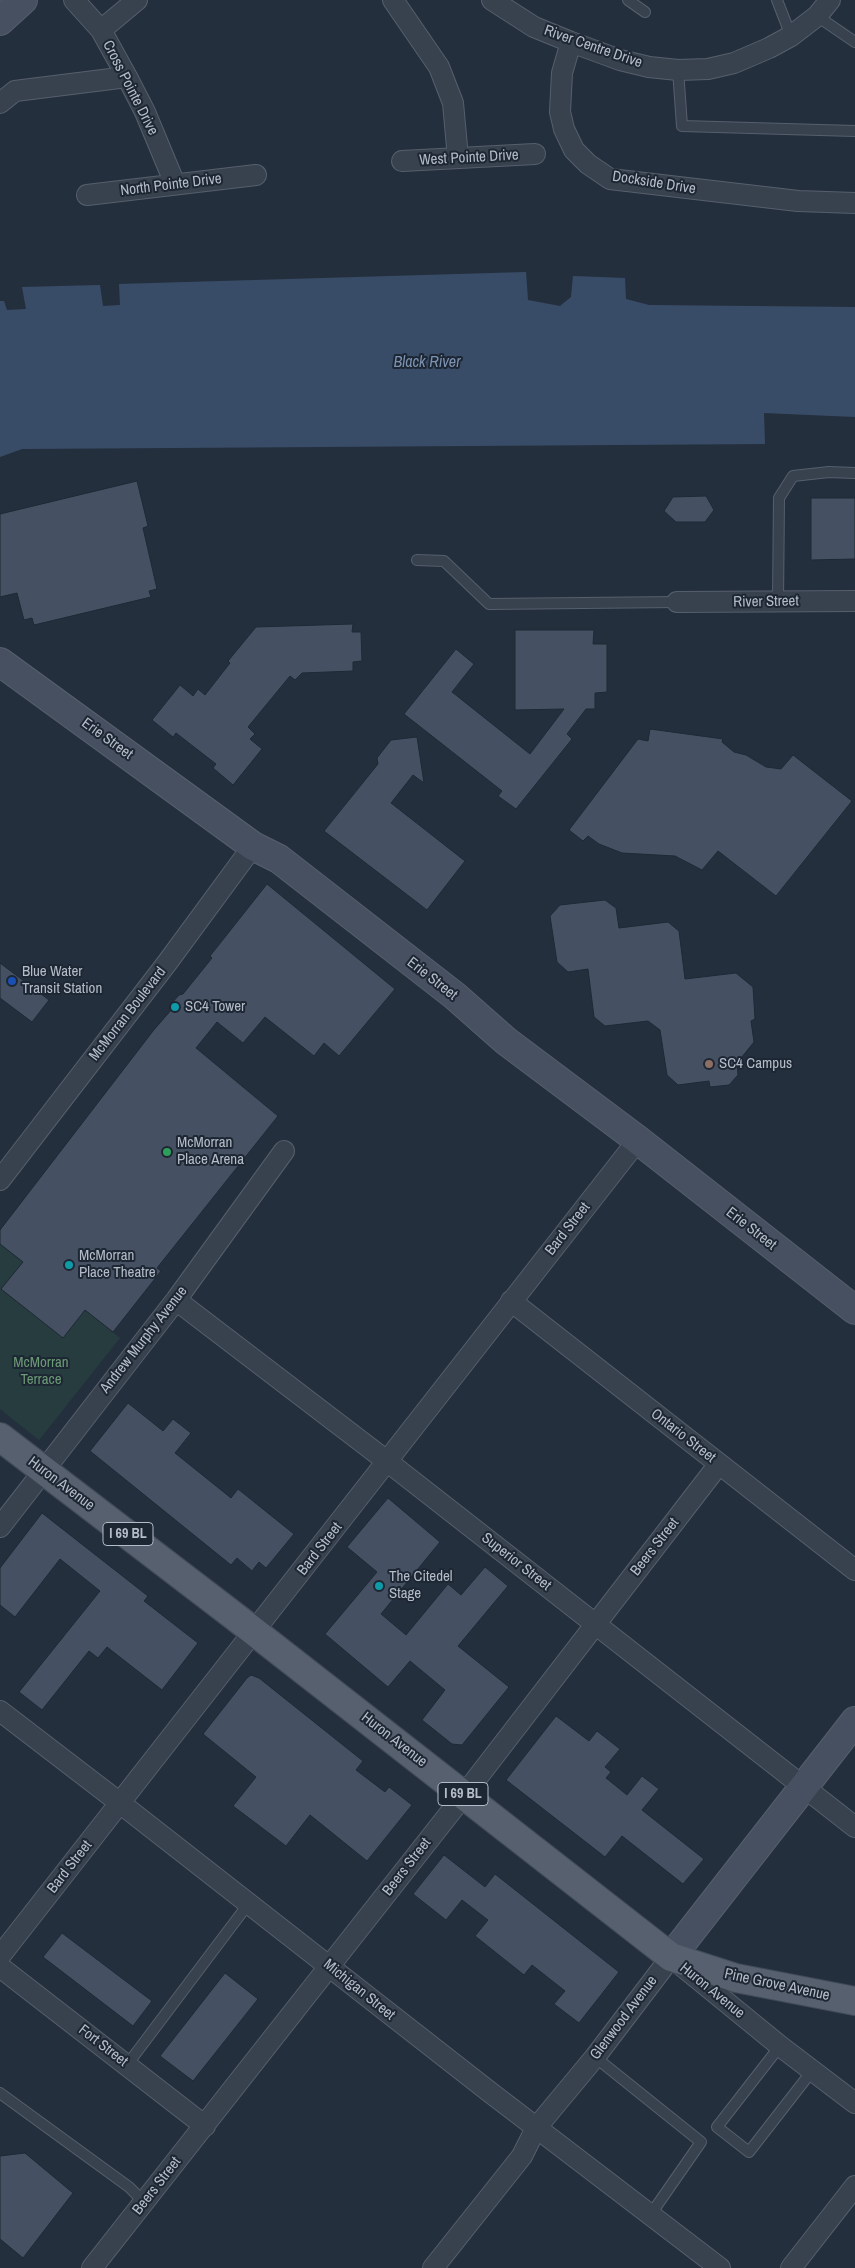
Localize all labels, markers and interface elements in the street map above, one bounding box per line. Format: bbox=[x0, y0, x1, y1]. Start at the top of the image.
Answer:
street label: River Centre Drive bbox=[542, 22, 644, 72]
street label: Cross Pointe Drive bbox=[98, 38, 162, 138]
street label: West Pointe Drive bbox=[419, 146, 519, 170]
street label: Dockside Drive bbox=[611, 168, 697, 198]
street label: North Pointe Drive bbox=[119, 170, 223, 200]
water label: Black River bbox=[393, 353, 461, 373]
street label: River Street bbox=[733, 592, 799, 612]
street label: Erie Street bbox=[78, 714, 136, 764]
street label: Erie Street bbox=[403, 954, 461, 1004]
place label: Blue Water Transit Station bbox=[22, 963, 102, 998]
street label: McMorran Boulevard bbox=[86, 963, 170, 1065]
marker: Blue Water Transit Station bbox=[6, 975, 18, 987]
place label: SC4 Tower bbox=[185, 998, 245, 1016]
marker: SC4 Tower bbox=[169, 1001, 181, 1013]
place label: SC4 Campus bbox=[719, 1055, 792, 1073]
marker: SC4 Campus bbox=[703, 1058, 715, 1070]
place label: McMorran Place Arena bbox=[177, 1134, 244, 1169]
marker: McMorran Place Arena bbox=[161, 1146, 173, 1158]
street label: Bard Street bbox=[542, 1199, 594, 1259]
street label: Erie Street bbox=[722, 1204, 780, 1254]
place label: McMorran Place Theatre bbox=[79, 1247, 156, 1282]
marker: McMorran Place Theatre bbox=[63, 1259, 75, 1271]
street label: Andrew Murphy Avenue bbox=[97, 1283, 191, 1397]
park label: McMorran Terrace bbox=[13, 1354, 69, 1389]
street label: Ontario Street bbox=[647, 1405, 719, 1467]
street label: Huron Avenue bbox=[24, 1453, 98, 1515]
street label: Beers Street bbox=[627, 1515, 683, 1579]
street label: Bard Street bbox=[294, 1519, 346, 1579]
road number: I 69 BL bbox=[103, 1522, 153, 1546]
street label: Superior Street bbox=[478, 1529, 554, 1595]
place label: The Citedel Stage bbox=[389, 1568, 453, 1603]
marker: The Citedel Stage bbox=[373, 1580, 385, 1592]
street label: Huron Avenue bbox=[358, 1709, 430, 1771]
road number: I 69 BL bbox=[438, 1782, 488, 1806]
street label: Beers Street bbox=[379, 1835, 435, 1899]
street label: Bard Street bbox=[44, 1837, 96, 1897]
street label: Michigan Street bbox=[320, 1956, 398, 2024]
street label: Huron Avenue bbox=[676, 1959, 748, 2023]
street label: Pine Grove Avenue bbox=[723, 1965, 831, 2005]
street label: Glenwood Avenue bbox=[587, 1973, 661, 2063]
street label: Fort Street bbox=[75, 2021, 131, 2071]
street label: Beers Street bbox=[129, 2154, 185, 2218]

